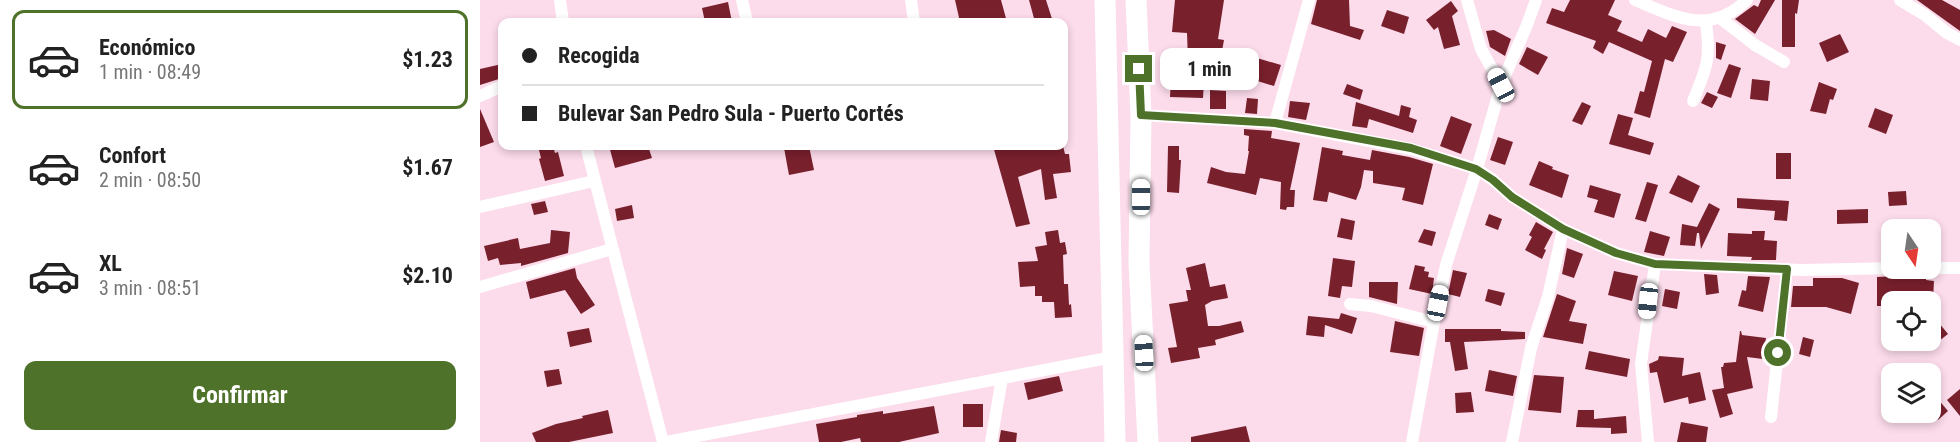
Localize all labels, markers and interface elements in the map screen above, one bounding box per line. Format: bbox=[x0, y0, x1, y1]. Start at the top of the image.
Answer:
icon: car bbox=[27, 33, 81, 87]
text: Económico bbox=[99, 35, 195, 60]
text: Recogida bbox=[558, 43, 640, 68]
text: $1.23 bbox=[402, 47, 453, 72]
callout: 1 min bbox=[1160, 48, 1259, 90]
route end bbox=[1125, 55, 1152, 82]
text: 1 min bbox=[1187, 57, 1232, 81]
text: 1 min · 08:49 bbox=[99, 60, 201, 84]
car bbox=[1485, 65, 1517, 105]
text: Bulevar San Pedro Sula - Puerto Cortés bbox=[558, 101, 904, 126]
icon: car bbox=[27, 141, 81, 195]
text: Confort bbox=[99, 143, 166, 168]
text: $1.67 bbox=[402, 155, 453, 180]
text: 2 min · 08:50 bbox=[99, 168, 201, 192]
car bbox=[1132, 179, 1150, 215]
north arrow bbox=[1881, 219, 1941, 279]
map controls bbox=[1881, 219, 1941, 423]
icon: car bbox=[27, 249, 81, 303]
text: XL bbox=[99, 251, 122, 276]
text: $2.10 bbox=[402, 263, 453, 288]
text: 3 min · 08:51 bbox=[99, 276, 201, 300]
car bbox=[1637, 282, 1659, 320]
car bbox=[1426, 284, 1450, 322]
button: locate bbox=[1881, 291, 1941, 351]
car bbox=[1134, 335, 1154, 371]
route start bbox=[1764, 339, 1791, 366]
button: Confirmar bbox=[24, 361, 456, 430]
button: layers bbox=[1881, 363, 1941, 423]

